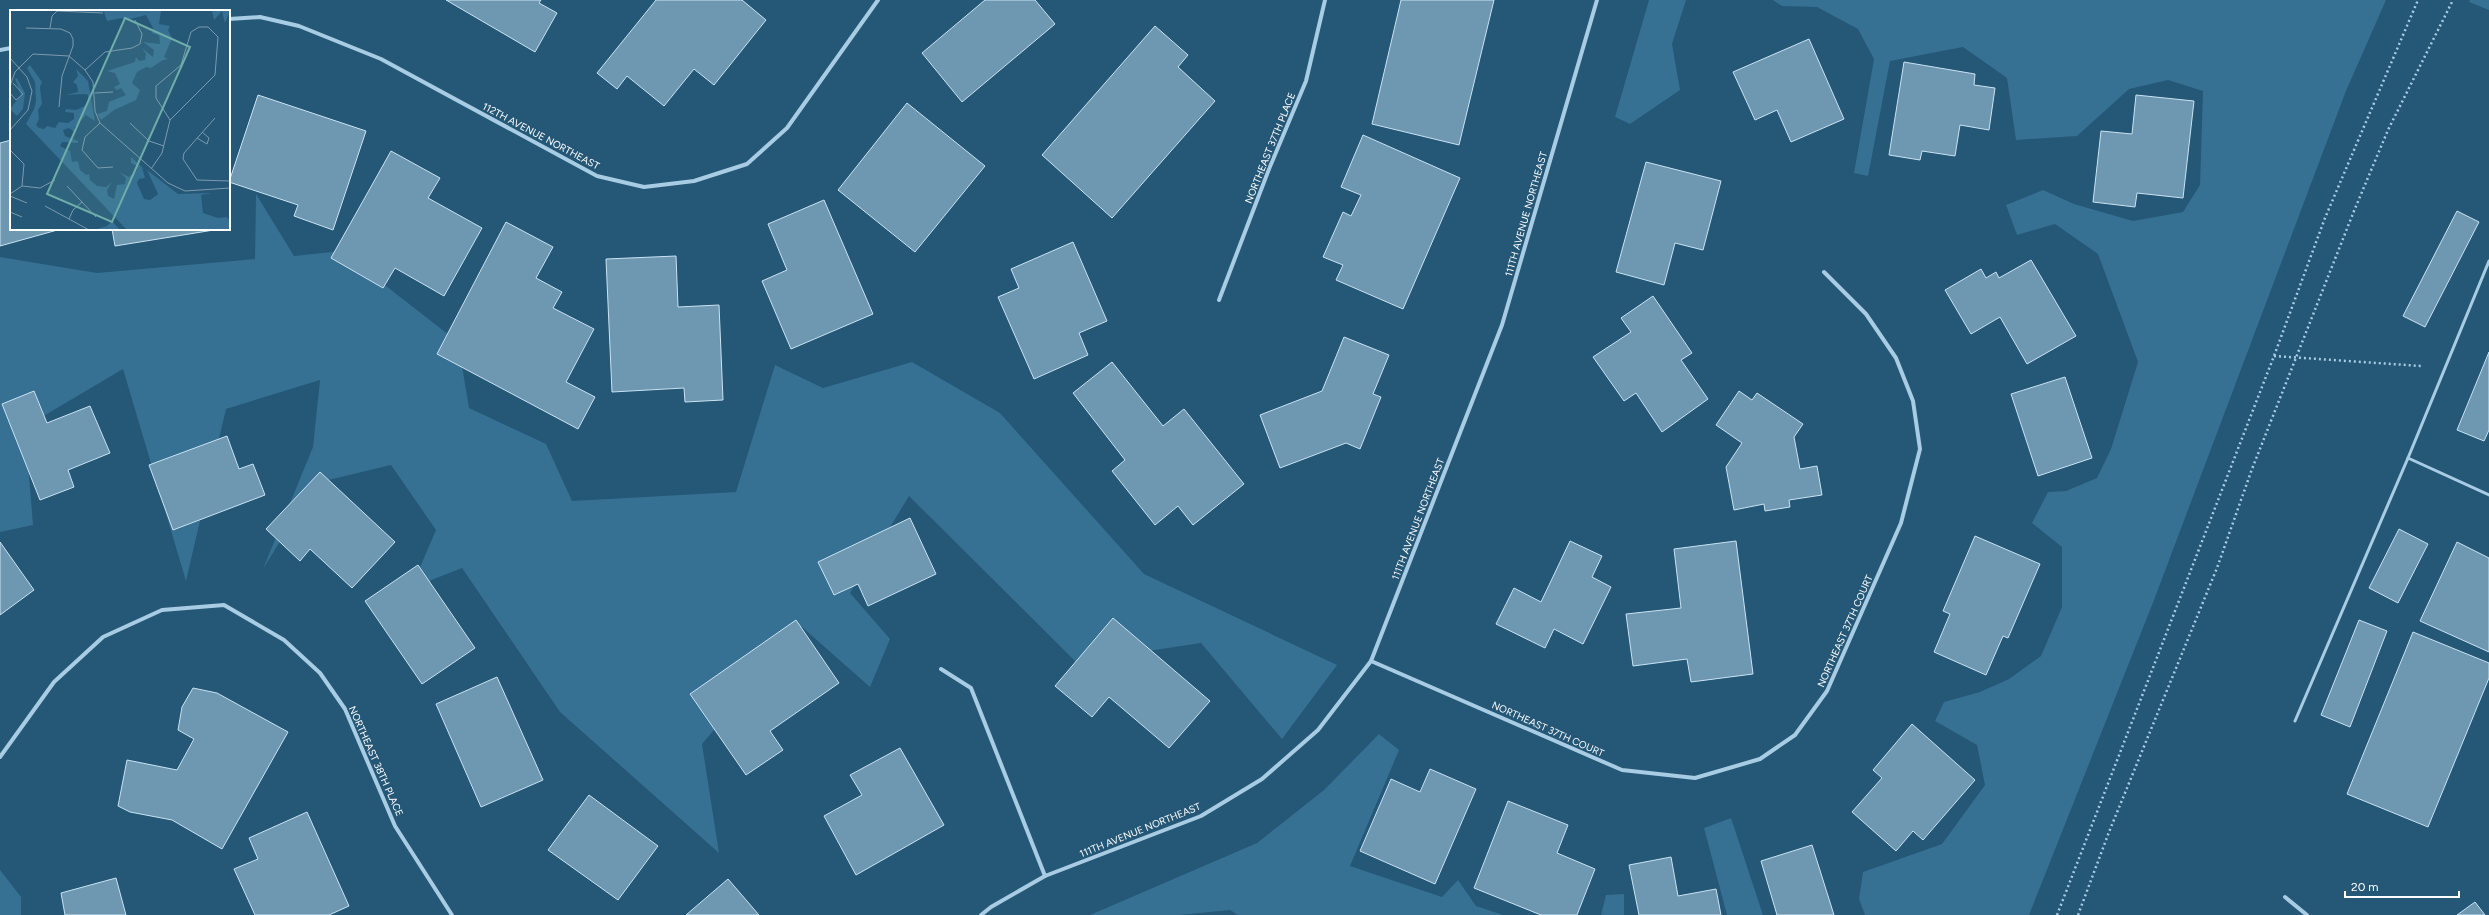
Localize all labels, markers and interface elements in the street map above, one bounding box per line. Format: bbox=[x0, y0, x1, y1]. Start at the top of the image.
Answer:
inset map bbox=[10, 10, 230, 230]
street label: NORTHEAST 37TH PLACE bbox=[1242, 91, 1298, 205]
street label: 112TH AVENUE NORTHEAST bbox=[480, 100, 602, 173]
street label: 111TH AVENUE NORTHEAST bbox=[1502, 150, 1550, 278]
street label: 111TH AVENUE NORTHEAST bbox=[1389, 456, 1447, 582]
street label: NORTHEAST 37TH COURT bbox=[1814, 572, 1876, 689]
street label: NORTHEAST 37TH COURT bbox=[1490, 698, 1607, 760]
street label: NORTHEAST 38TH PLACE bbox=[346, 704, 406, 818]
street label: 111TH AVENUE NORTHEAST bbox=[1078, 800, 1203, 860]
scale bar bbox=[2345, 873, 2459, 899]
text: 20 m bbox=[2351, 880, 2379, 894]

